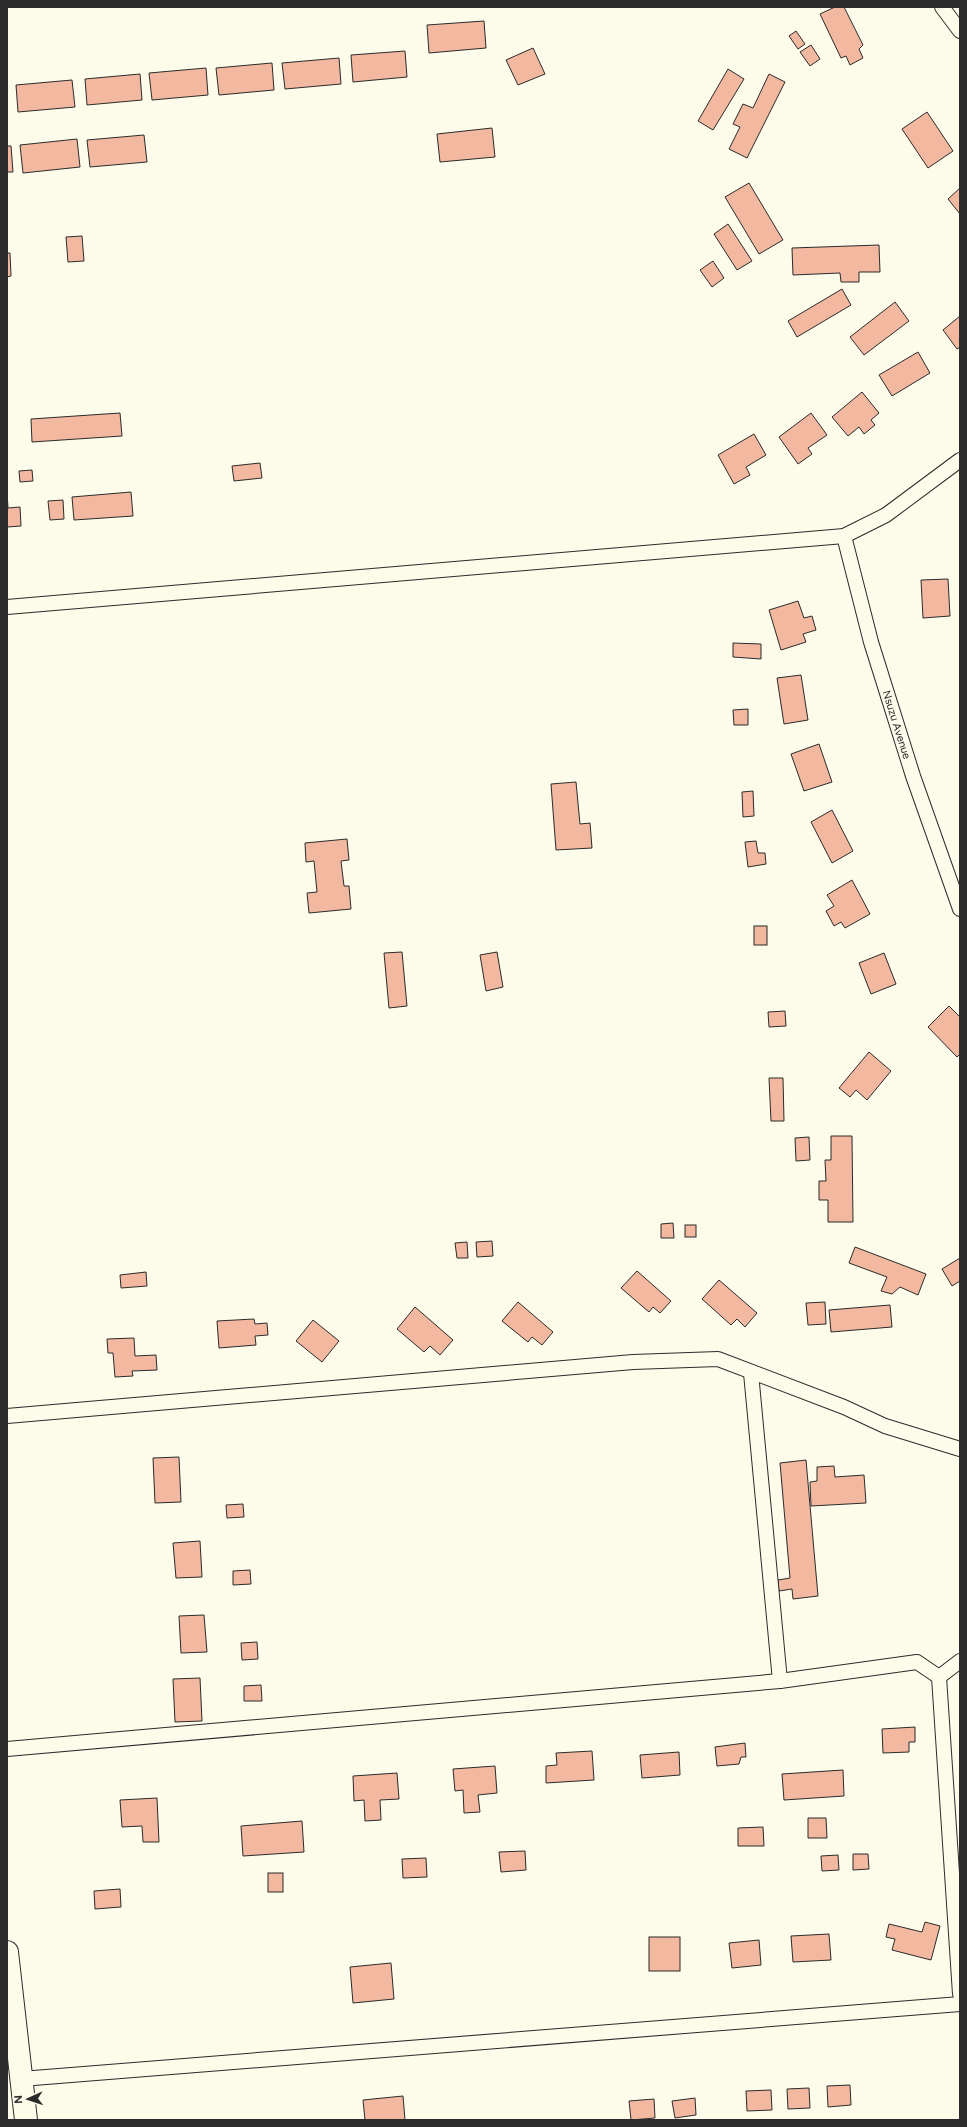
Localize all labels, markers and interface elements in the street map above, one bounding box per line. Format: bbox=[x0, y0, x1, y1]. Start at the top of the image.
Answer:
street label: Nsuzu Avenue bbox=[880, 689, 914, 761]
north arrow bbox=[8, 2079, 48, 2119]
text: N bbox=[12, 2095, 25, 2104]

